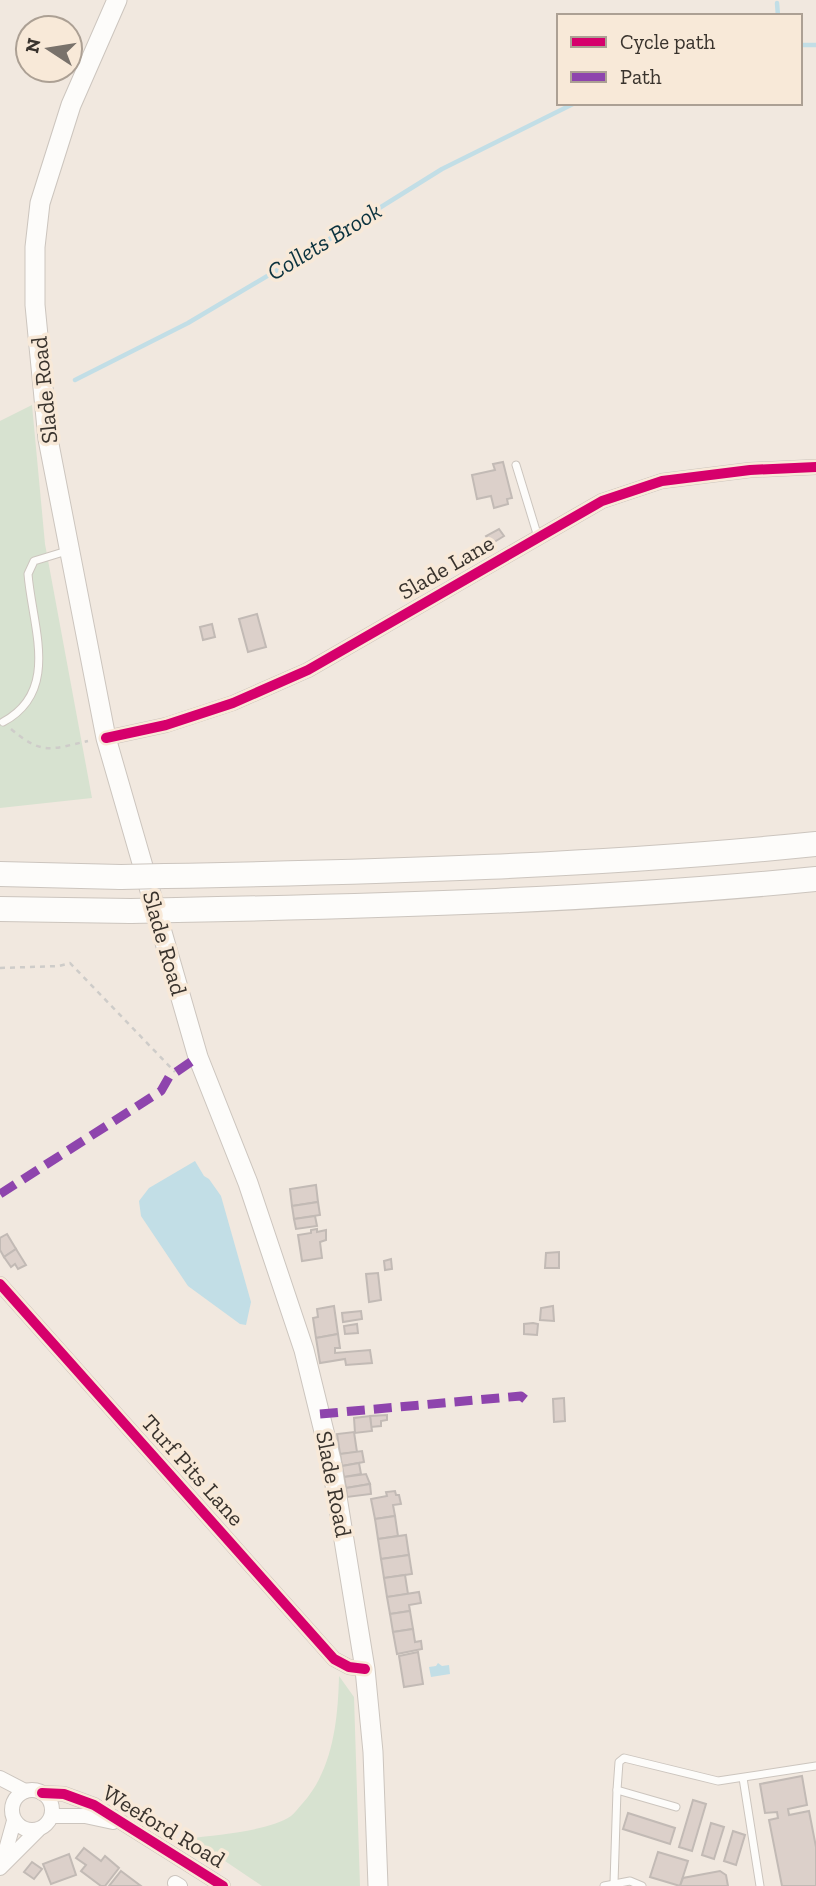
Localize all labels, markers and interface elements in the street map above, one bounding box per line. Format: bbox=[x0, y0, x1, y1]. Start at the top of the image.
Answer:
north arrow bbox=[14, 14, 84, 84]
legend bbox=[557, 14, 802, 105]
text: Cycle path bbox=[620, 29, 715, 54]
text: N bbox=[20, 36, 46, 55]
text: Path bbox=[620, 64, 662, 89]
water label: Collets Brook bbox=[262, 195, 387, 286]
street label: Slade Road bbox=[24, 335, 64, 445]
street label: Slade Lane bbox=[393, 528, 499, 606]
street label: Slade Road bbox=[137, 887, 193, 999]
street label: Turf Pits Lane bbox=[136, 1408, 250, 1532]
street label: Slade Road bbox=[310, 1429, 358, 1540]
street label: Weeford Road bbox=[98, 1778, 231, 1874]

